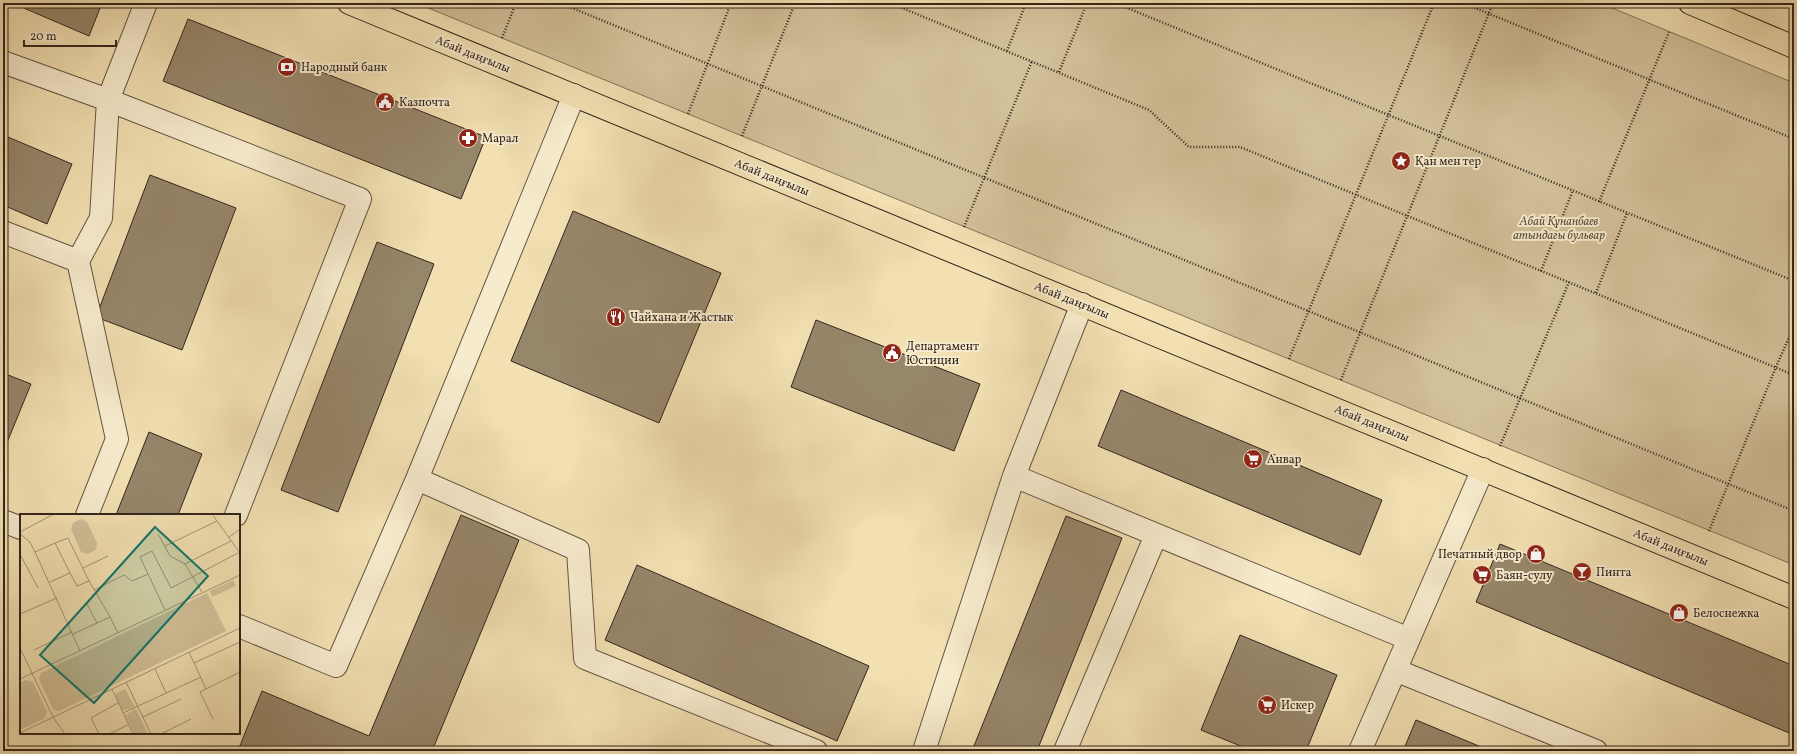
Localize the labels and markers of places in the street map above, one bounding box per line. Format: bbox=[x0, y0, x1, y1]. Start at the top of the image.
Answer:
bank icon: Народный банк bbox=[276, 56, 298, 78]
place label: Народный банк bbox=[301, 60, 388, 76]
public building icon: Казпочта bbox=[374, 91, 396, 113]
place label: Казпочта bbox=[399, 95, 450, 111]
pharmacy icon: Марал bbox=[457, 127, 479, 149]
place label: Марал bbox=[482, 131, 519, 147]
place icon: Қан мен тер bbox=[1390, 150, 1412, 172]
place label: Қан мен тер bbox=[1415, 154, 1481, 170]
restaurant icon: Чайхана и Жастык bbox=[605, 306, 627, 328]
place label: Чайхана и Жастык bbox=[630, 310, 734, 326]
place label: Департамент Юстиции bbox=[906, 339, 979, 369]
public building icon: Департамент Юстиции bbox=[881, 342, 903, 364]
supermarket icon: Анвар bbox=[1242, 448, 1264, 470]
place label: Анвар bbox=[1267, 452, 1301, 468]
shop icon: Печатный двор bbox=[1525, 543, 1547, 565]
place label: Печатный двор bbox=[1438, 547, 1522, 563]
bar icon: Пинта bbox=[1571, 561, 1593, 583]
supermarket icon: Баян-сулу bbox=[1471, 564, 1493, 586]
place label: Пинта bbox=[1596, 565, 1631, 581]
place label: Баян-сулу bbox=[1496, 568, 1553, 584]
shop icon: Белоснежка bbox=[1668, 602, 1690, 624]
place label: Белоснежка bbox=[1693, 606, 1759, 622]
supermarket icon: Искер bbox=[1256, 694, 1278, 716]
place label: Искер bbox=[1281, 698, 1314, 714]

